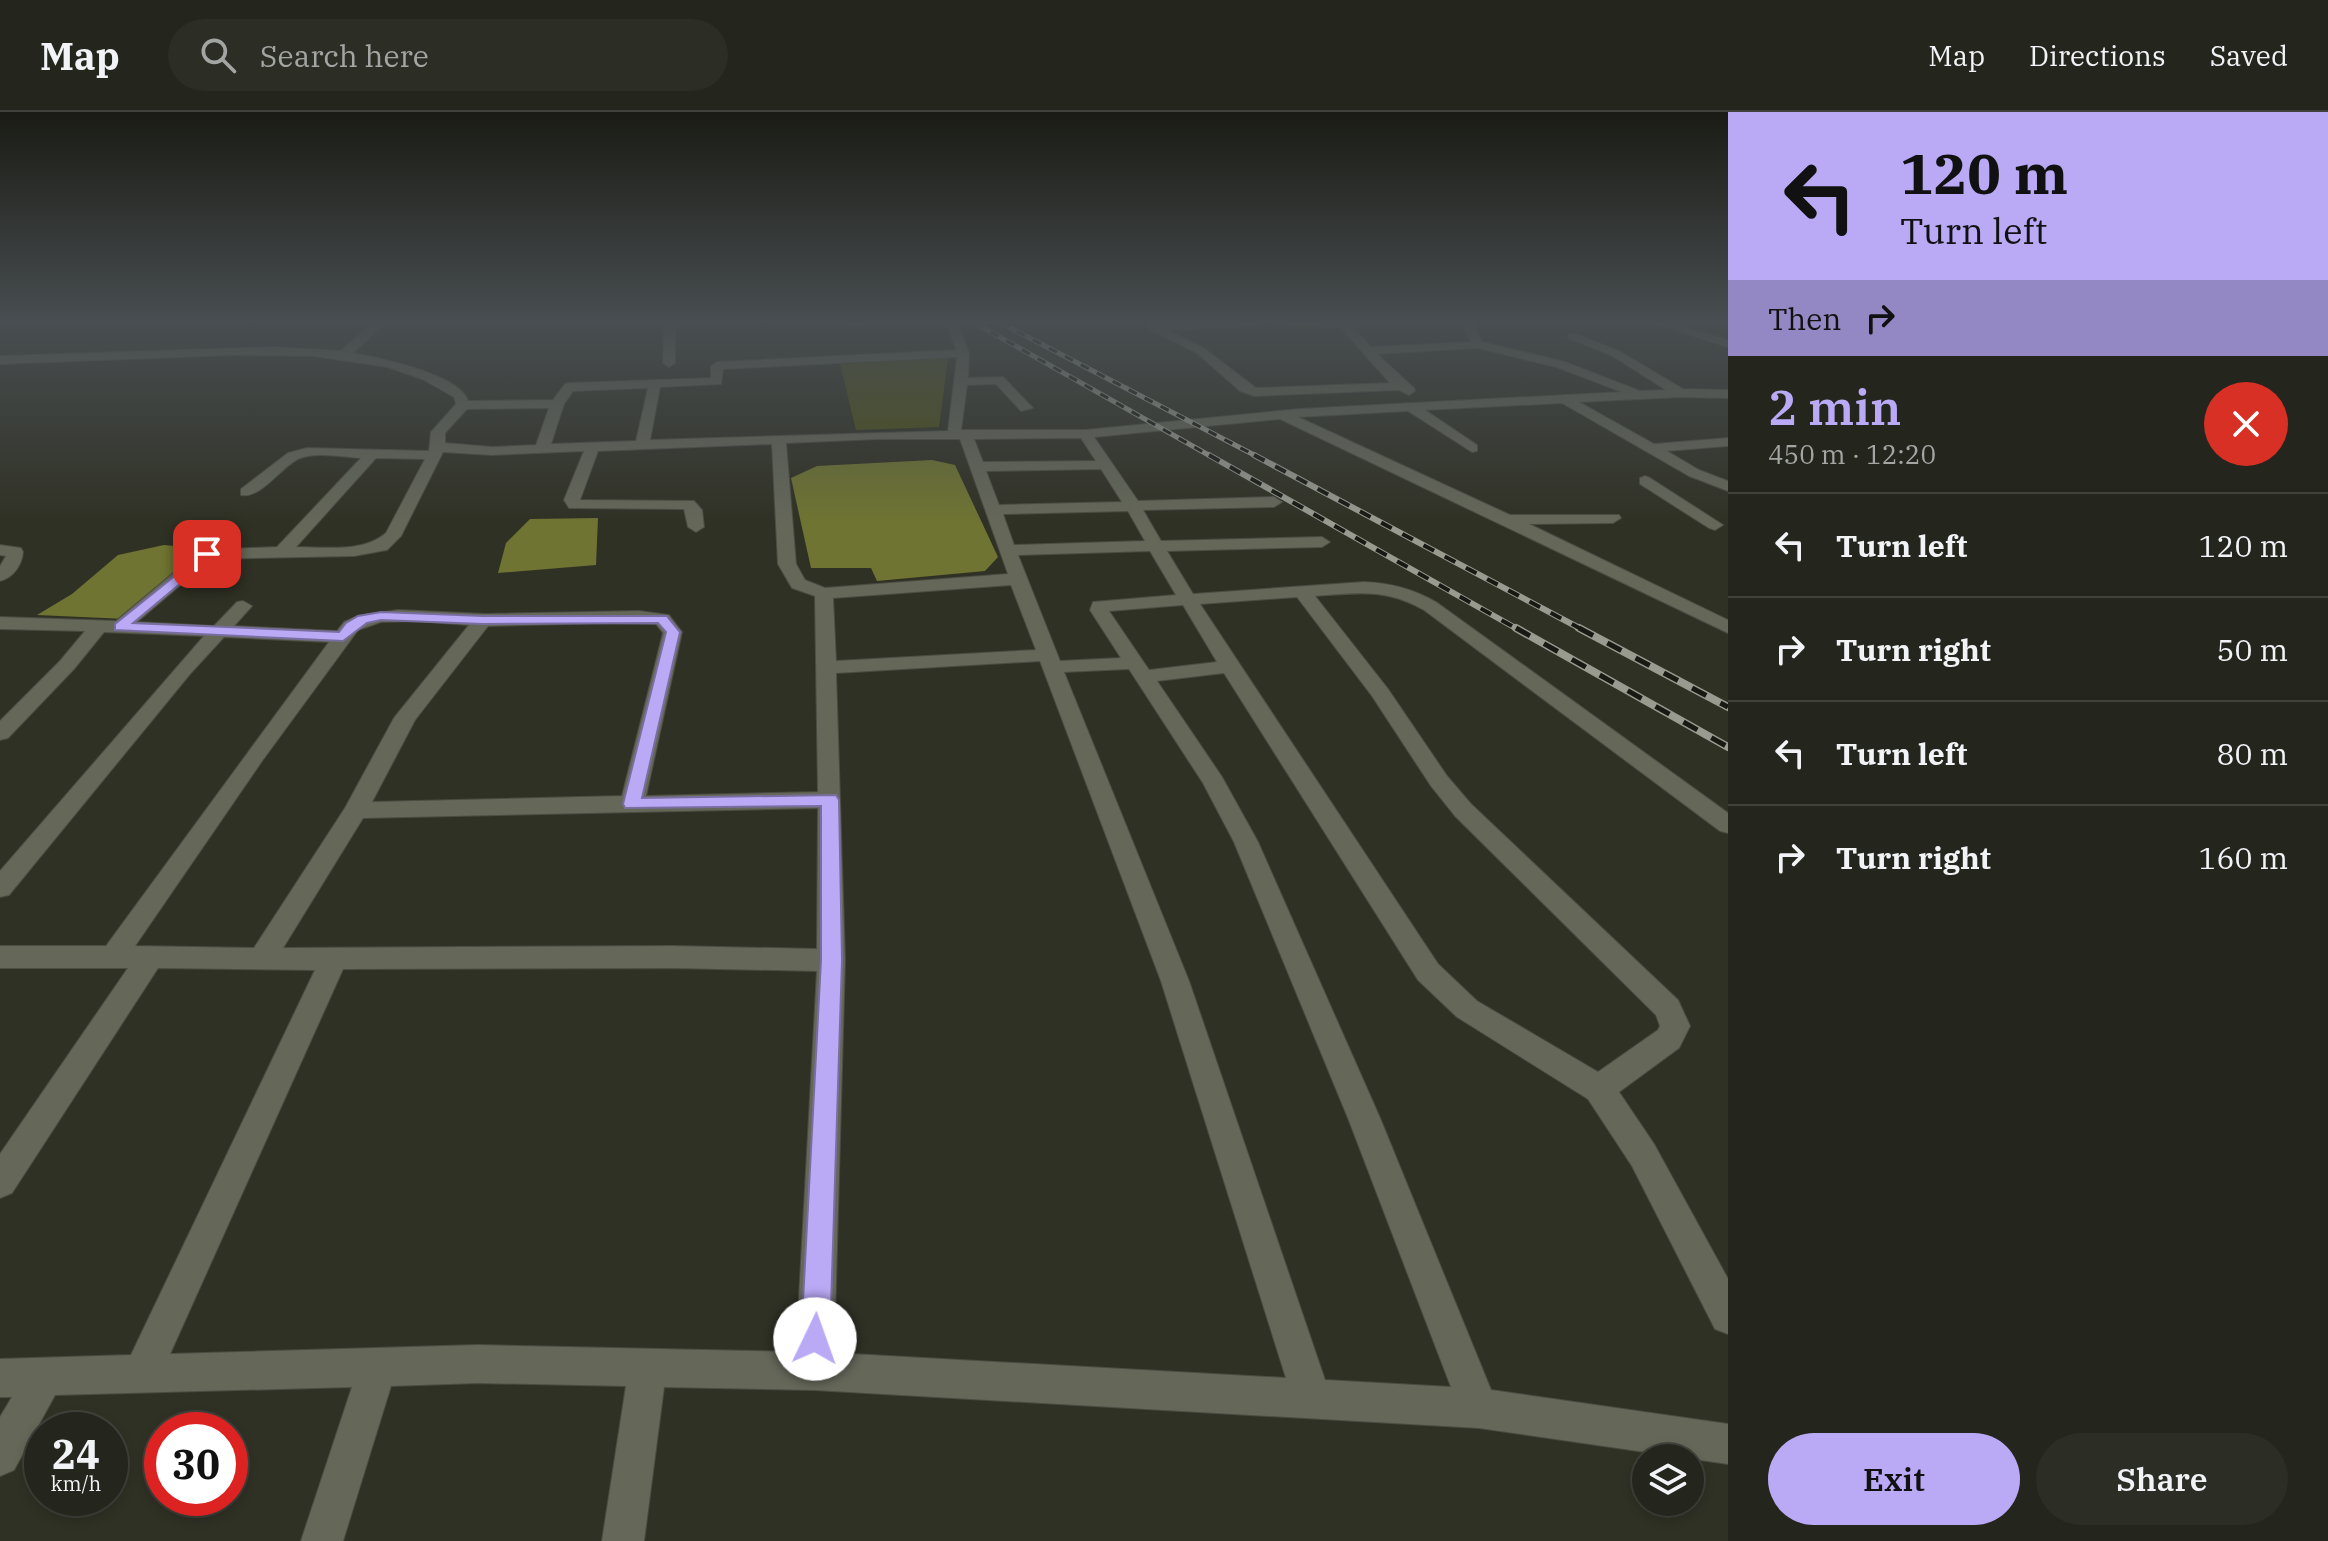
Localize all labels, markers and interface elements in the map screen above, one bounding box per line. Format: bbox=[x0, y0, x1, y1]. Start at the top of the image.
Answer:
search box bbox=[168, 19, 728, 91]
text: Map bbox=[40, 31, 120, 80]
icon: search bbox=[196, 33, 240, 77]
text: Search here bbox=[260, 36, 429, 75]
text: Map bbox=[1928, 37, 1985, 74]
text: Directions bbox=[2029, 37, 2166, 74]
text: Saved bbox=[2210, 37, 2288, 74]
text: 120 m bbox=[1900, 137, 2068, 209]
icon: left bbox=[1768, 144, 1872, 248]
text: Turn left bbox=[1900, 207, 2047, 254]
icon: right bbox=[1858, 296, 1902, 340]
text: Then bbox=[1768, 299, 1842, 338]
text: 2 min bbox=[1768, 376, 1901, 438]
button: close bbox=[2204, 382, 2288, 466]
text: 450 m · 12:20 bbox=[1768, 437, 1936, 471]
pin bbox=[173, 520, 241, 588]
icon: left bbox=[1768, 523, 1812, 567]
text: Turn left bbox=[1836, 526, 1968, 565]
text: 120 m bbox=[2198, 526, 2288, 565]
icon: arrive bbox=[185, 532, 229, 576]
icon: right bbox=[1768, 627, 1812, 671]
text: Turn right bbox=[1836, 630, 1991, 669]
text: 50 m bbox=[2216, 630, 2288, 669]
icon: left bbox=[1768, 731, 1812, 775]
text: Turn left bbox=[1836, 734, 1968, 773]
text: 80 m bbox=[2216, 734, 2288, 773]
icon: right bbox=[1768, 835, 1812, 879]
text: Turn right bbox=[1836, 838, 1991, 877]
text: 160 m bbox=[2198, 838, 2288, 877]
position arrow bbox=[773, 1297, 857, 1381]
speed limit sign: 30 bbox=[144, 1412, 248, 1516]
text: 24 bbox=[52, 1428, 100, 1480]
button: Exit bbox=[1768, 1433, 2020, 1525]
button: Share bbox=[2036, 1433, 2288, 1525]
map controls bbox=[1632, 1444, 1704, 1516]
button: layers bbox=[1632, 1444, 1704, 1516]
text: km/h bbox=[51, 1470, 101, 1497]

